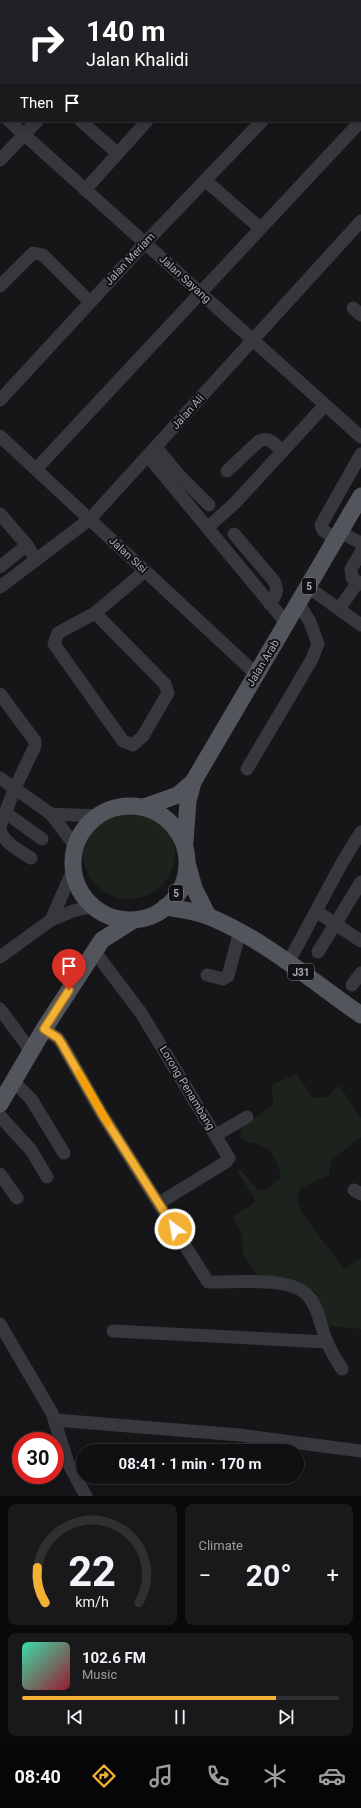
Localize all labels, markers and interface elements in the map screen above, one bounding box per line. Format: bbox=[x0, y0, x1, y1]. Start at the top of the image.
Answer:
text: 140 m bbox=[86, 15, 165, 48]
icon: right bbox=[20, 16, 72, 68]
text: Jalan Khalidi bbox=[86, 49, 189, 70]
icon: arrive bbox=[61, 92, 83, 114]
text: Then bbox=[20, 94, 53, 112]
street label: Jalan Meriam bbox=[102, 230, 158, 288]
street label: Jalan Sayang bbox=[156, 252, 214, 306]
street label: Jalan Ali bbox=[169, 392, 207, 432]
street label: Jalan Sisi bbox=[106, 534, 150, 576]
road number: 5 bbox=[302, 578, 316, 594]
street label: Jalan Arab bbox=[244, 637, 282, 689]
road number: 5 bbox=[169, 885, 183, 901]
pin bbox=[52, 949, 86, 990]
icon: arrive bbox=[58, 955, 80, 977]
road number: J31 bbox=[288, 964, 314, 980]
street label: Lorong Penambang bbox=[157, 1044, 217, 1132]
position arrow bbox=[154, 1208, 196, 1250]
speed limit sign: 30 bbox=[12, 1432, 64, 1484]
text: 08:41 · 1 min · 170 m bbox=[119, 1455, 261, 1473]
text: Climate bbox=[199, 1538, 243, 1553]
text: 22 bbox=[68, 1546, 116, 1595]
text: 20° bbox=[246, 1558, 292, 1593]
text: − bbox=[199, 1563, 211, 1588]
text: + bbox=[327, 1563, 339, 1588]
text: km/h bbox=[75, 1593, 109, 1609]
text: 102.6 FM bbox=[82, 1649, 146, 1667]
text: Music bbox=[82, 1667, 117, 1682]
icon: previous bbox=[64, 1706, 86, 1728]
icon: pause bbox=[169, 1706, 191, 1728]
icon: next bbox=[275, 1706, 297, 1728]
icon: directions bbox=[90, 1762, 118, 1790]
icon: music bbox=[147, 1762, 175, 1790]
icon: phone bbox=[204, 1762, 232, 1790]
icon: climate bbox=[261, 1762, 289, 1790]
icon: car bbox=[318, 1762, 346, 1790]
text: 08:40 bbox=[15, 1766, 61, 1787]

